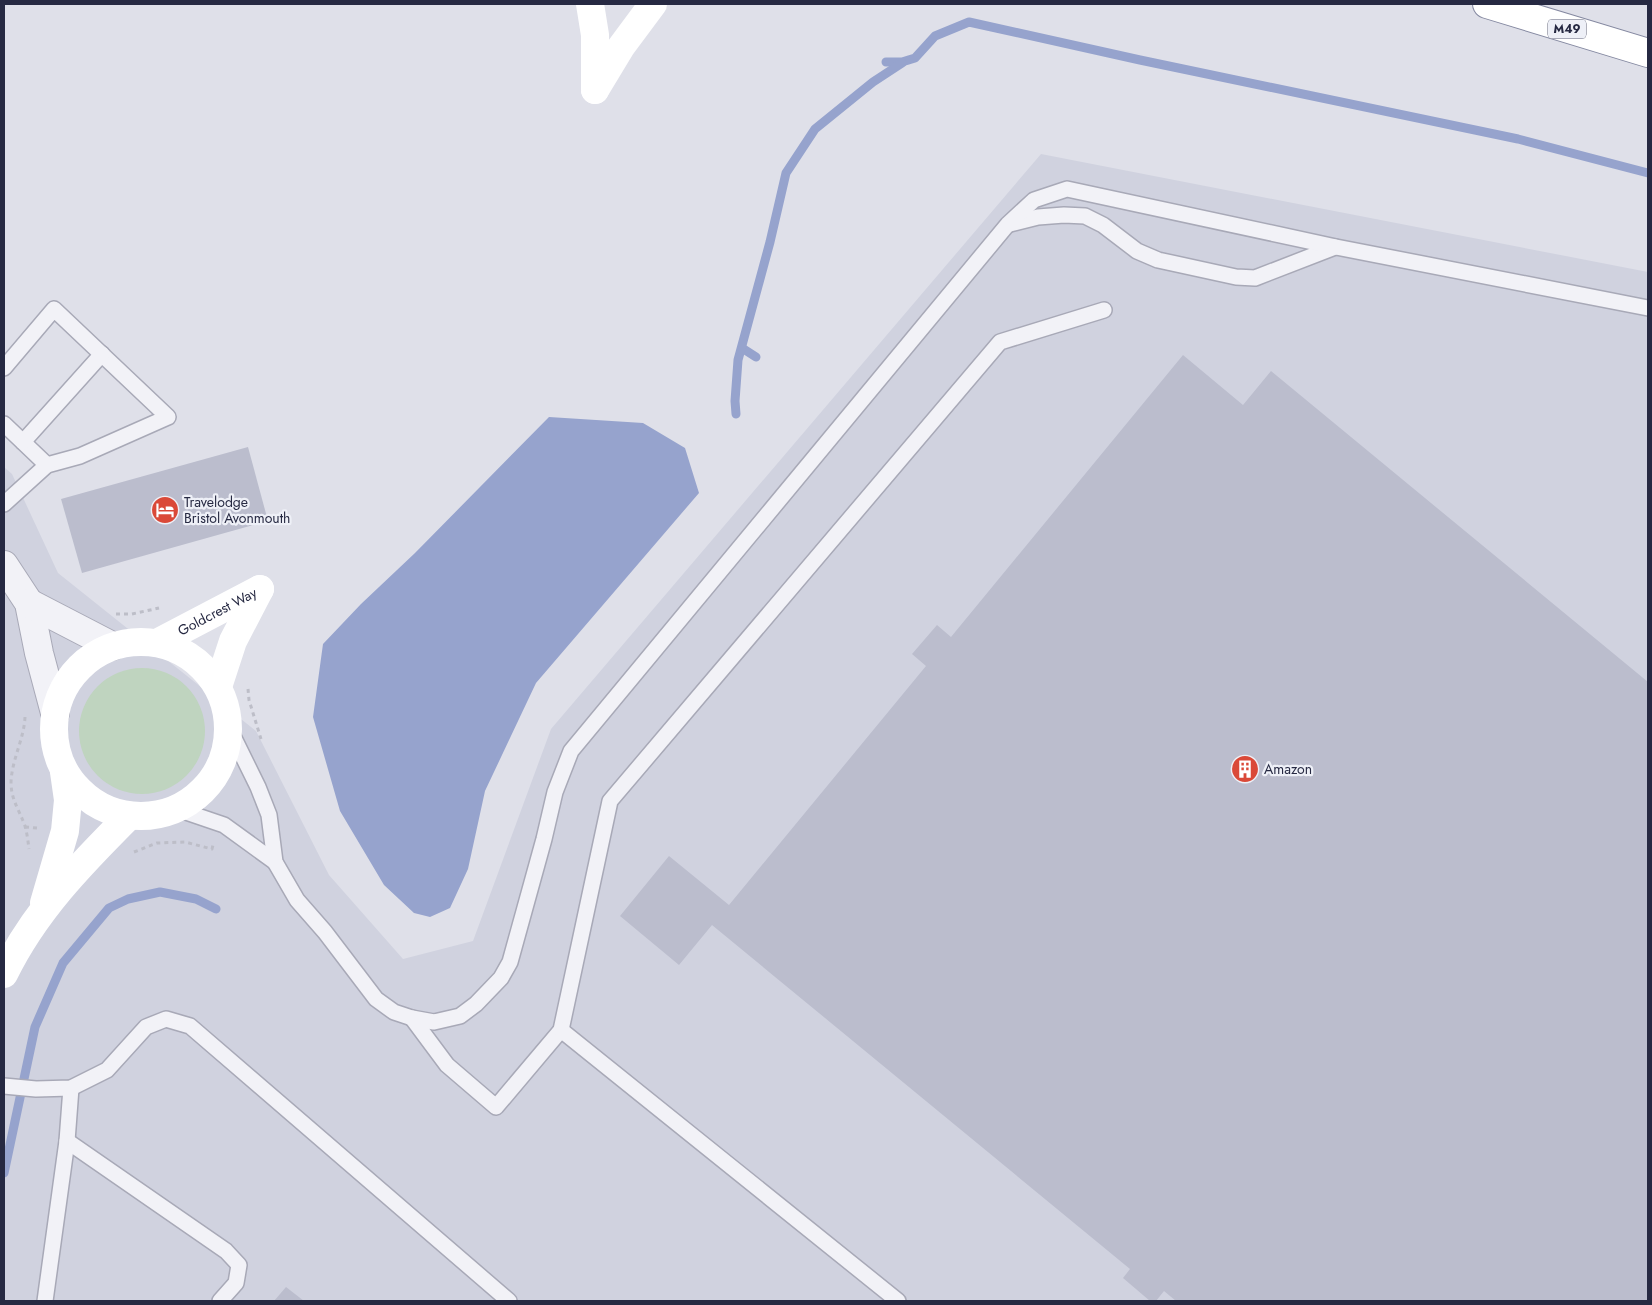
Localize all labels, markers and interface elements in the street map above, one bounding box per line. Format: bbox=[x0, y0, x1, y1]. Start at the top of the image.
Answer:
road number: M49 bbox=[1548, 20, 1586, 38]
place label: Travelodge Bristol Avonmouth bbox=[184, 492, 290, 528]
hotel icon: Travelodge Bristol Avonmouth bbox=[150, 495, 180, 525]
street label: Goldcrest Way bbox=[174, 582, 261, 640]
building icon: Amazon bbox=[1230, 754, 1260, 784]
place label: Amazon bbox=[1264, 759, 1312, 779]

